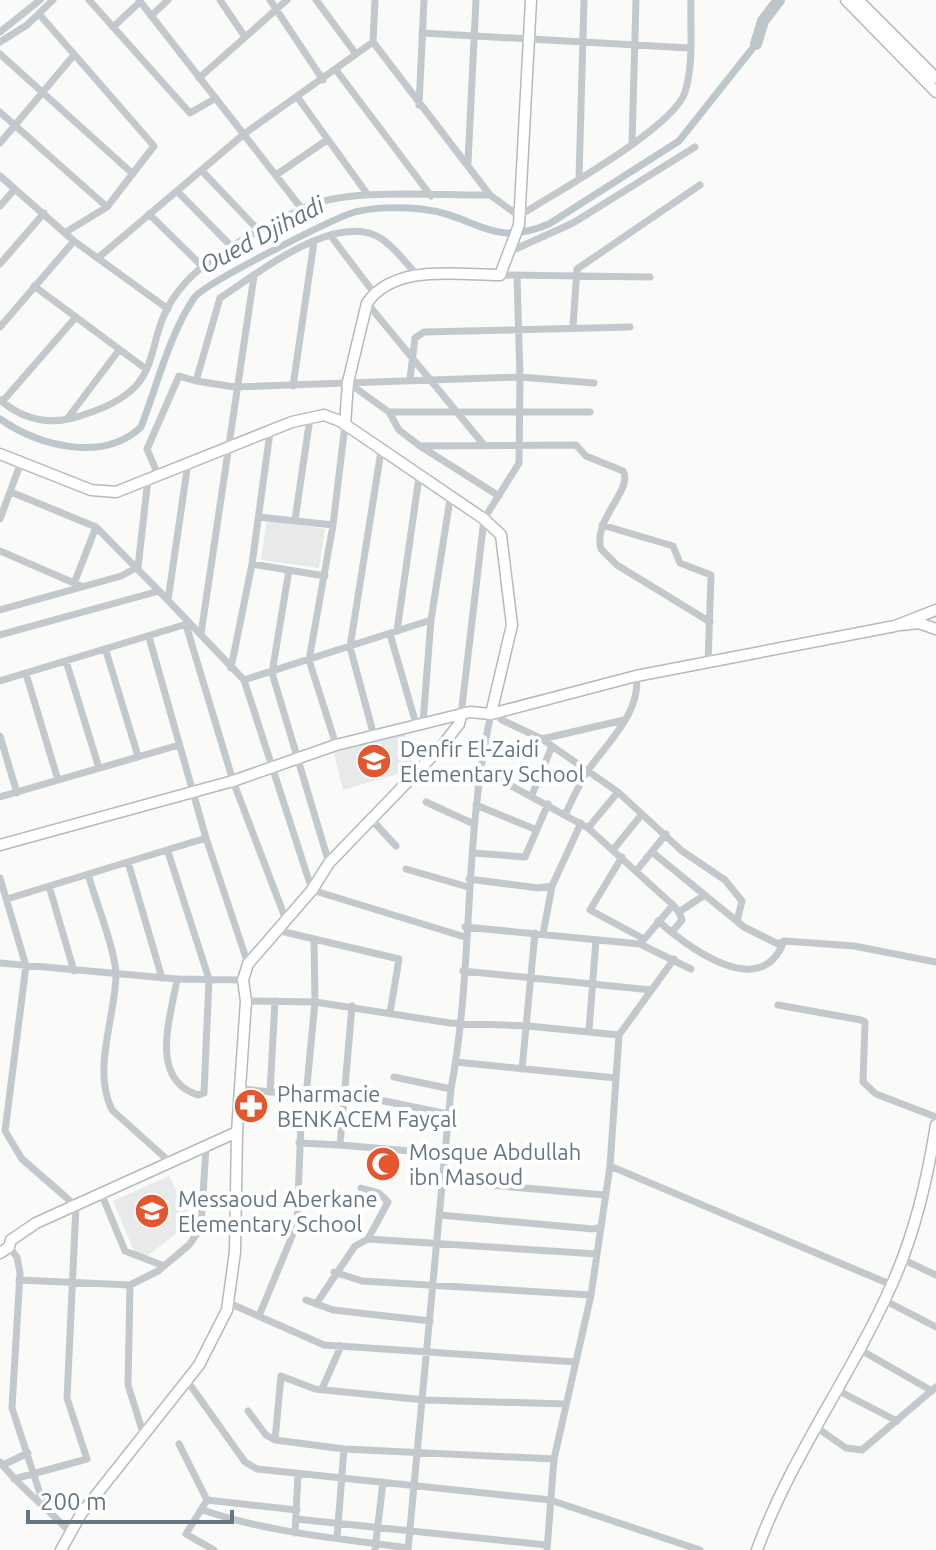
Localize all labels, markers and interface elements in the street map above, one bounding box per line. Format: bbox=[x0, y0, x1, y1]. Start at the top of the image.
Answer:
water label: Oued Djihadi bbox=[195, 191, 330, 279]
place label: Denfir El-Zaidi Elementary School bbox=[400, 736, 584, 786]
school or university icon: Denfir El-Zaidi Elementary School bbox=[355, 742, 393, 780]
place label: Pharmacie BENKACEM Fayçal bbox=[277, 1081, 457, 1131]
pharmacy icon: Pharmacie BENKACEM Fayçal bbox=[232, 1087, 270, 1125]
place label: Mosque Abdullah ibn Masoud bbox=[409, 1139, 581, 1189]
mosque icon: Mosque Abdullah ibn Masoud bbox=[364, 1145, 402, 1183]
place label: Messaoud Aberkane Elementary School bbox=[178, 1186, 378, 1236]
school or university icon: Messaoud Aberkane Elementary School bbox=[133, 1192, 171, 1230]
scale bar bbox=[28, 1474, 232, 1524]
text: 200 m bbox=[40, 1488, 107, 1515]

